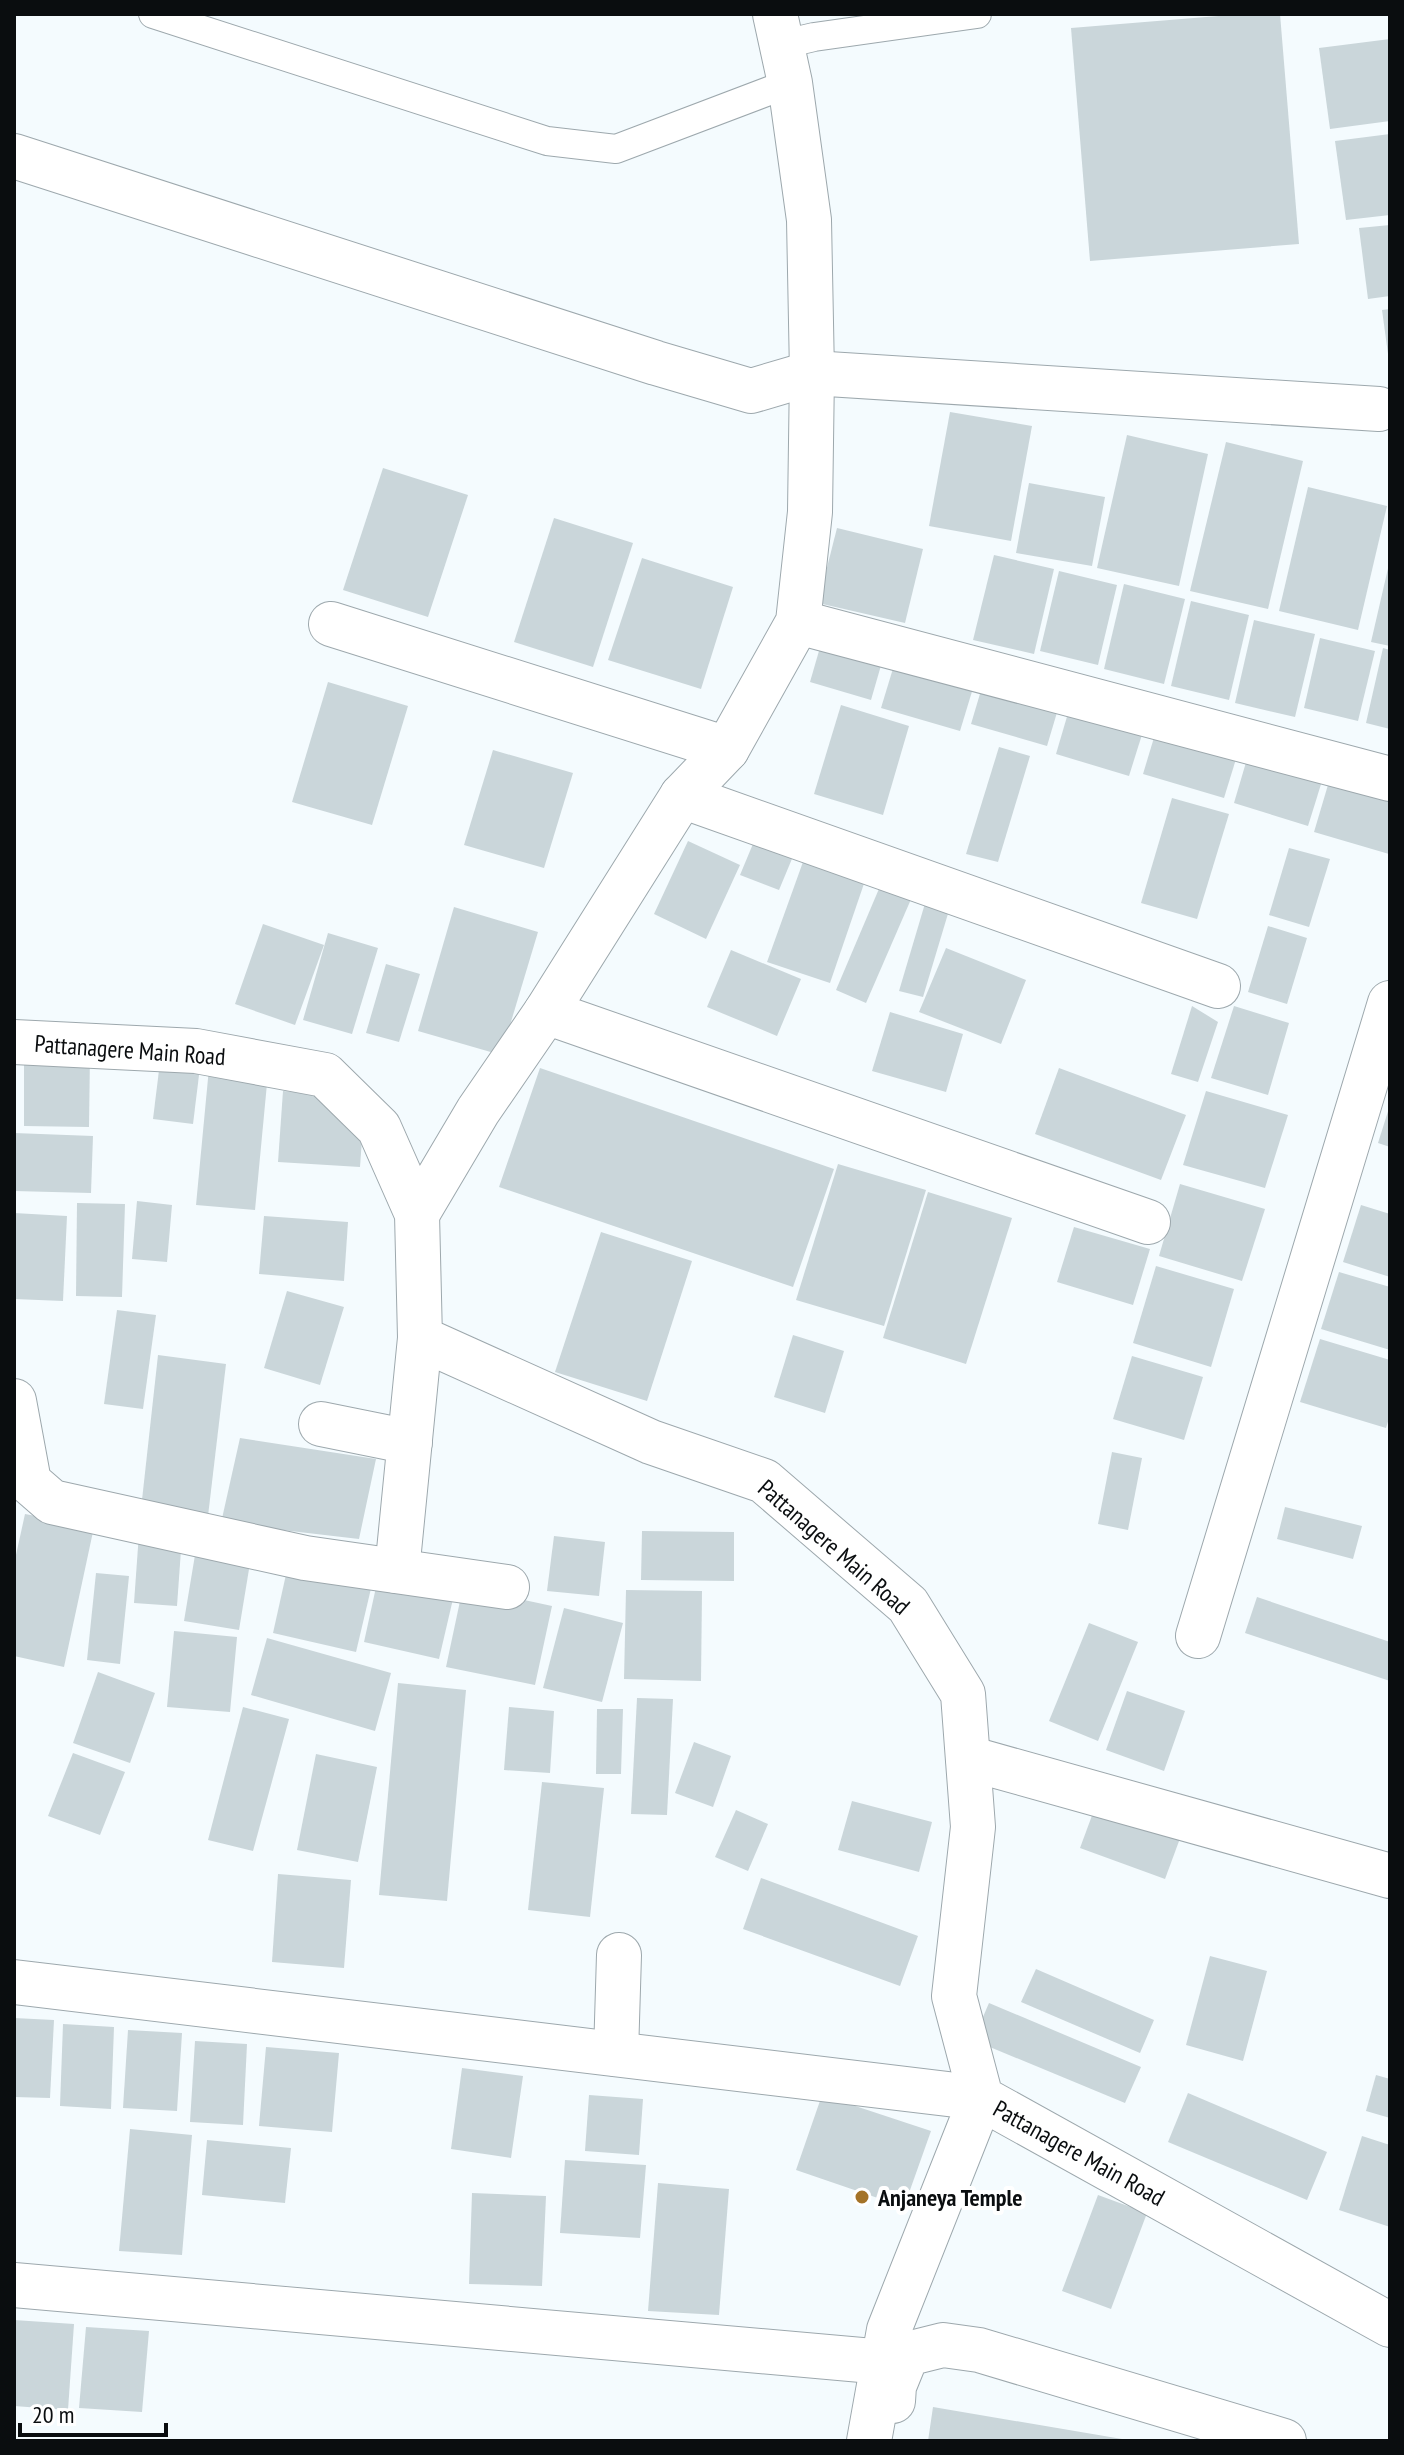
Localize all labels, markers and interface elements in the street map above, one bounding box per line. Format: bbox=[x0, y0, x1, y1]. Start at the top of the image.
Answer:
street label: Pattanagere Main Road bbox=[34, 1028, 226, 1072]
street label: Pattanagere Main Road bbox=[752, 1473, 916, 1621]
street label: Pattanagere Main Road bbox=[988, 2093, 1170, 2213]
place label: Anjaneya Temple bbox=[877, 2182, 1023, 2213]
marker: Anjaneya Temple bbox=[853, 2188, 871, 2206]
scale bar bbox=[20, 2387, 166, 2437]
text: 20 m bbox=[32, 2399, 74, 2430]

